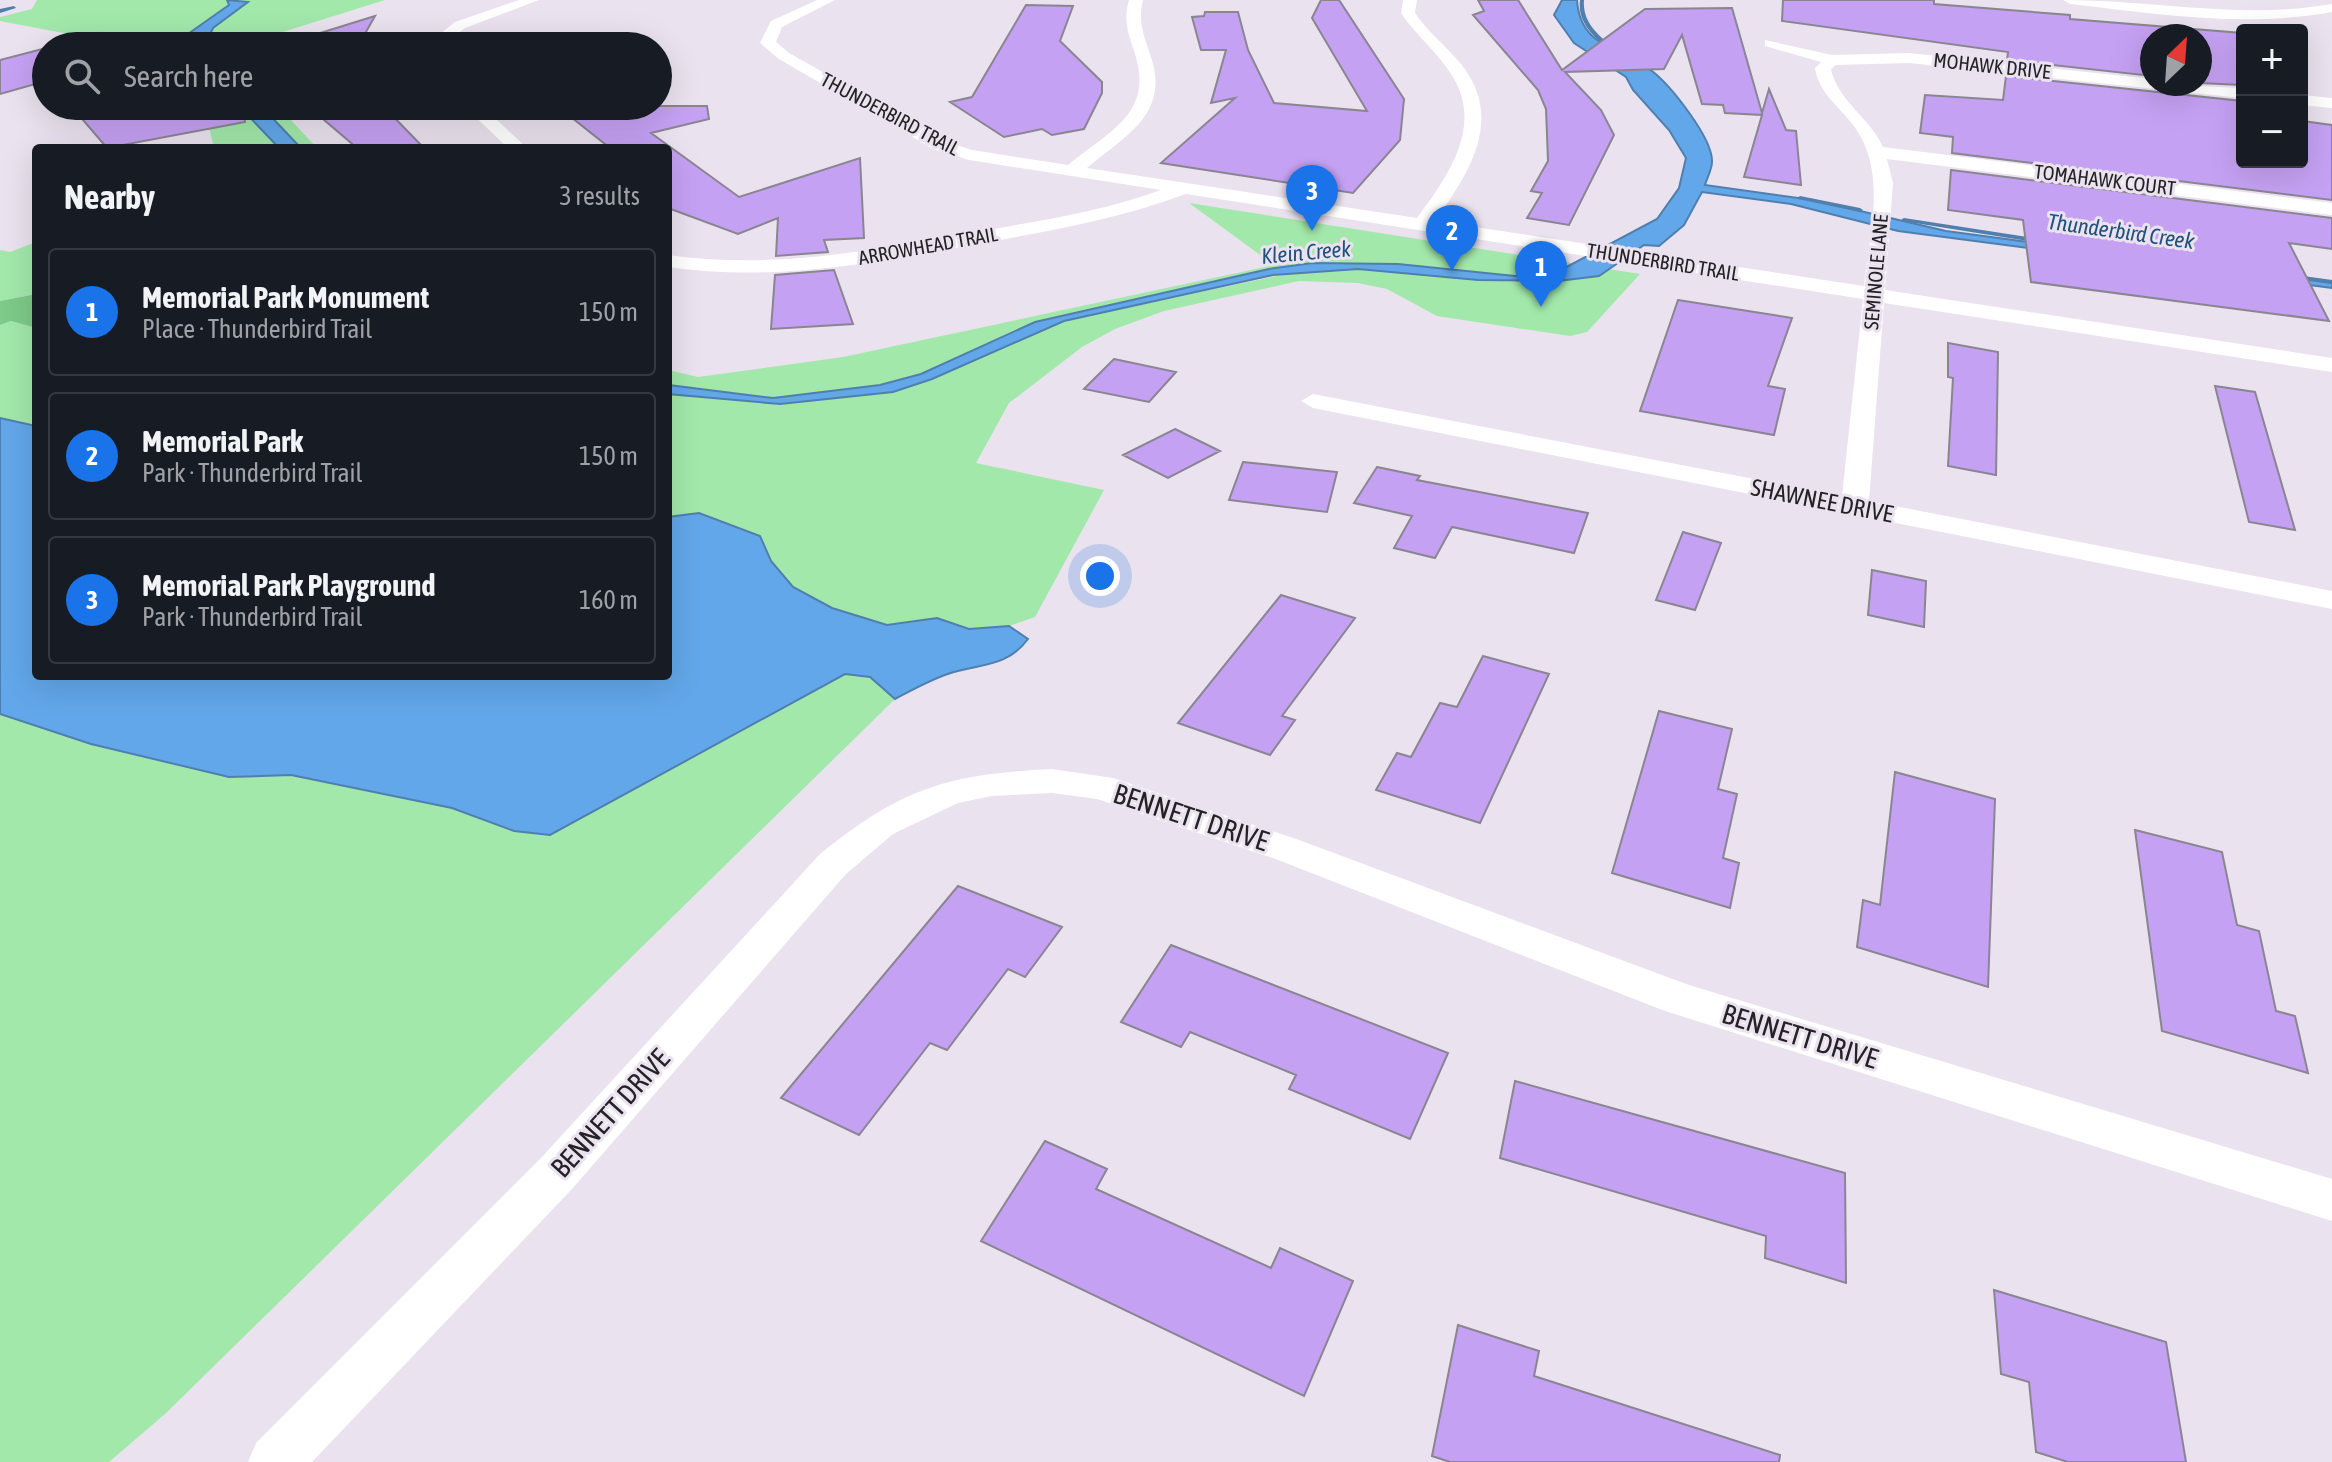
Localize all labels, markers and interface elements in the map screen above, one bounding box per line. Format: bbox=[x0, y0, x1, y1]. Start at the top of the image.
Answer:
north arrow bbox=[2140, 24, 2212, 96]
map controls bbox=[2236, 24, 2308, 168]
button: + bbox=[2236, 24, 2308, 96]
search box bbox=[32, 32, 672, 120]
street label: MOHAWK DRIVE bbox=[1932, 48, 2052, 83]
icon: search bbox=[60, 54, 104, 98]
text: Search here bbox=[124, 59, 253, 93]
street label: THUNDERBIRD TRAIL bbox=[817, 67, 964, 160]
button: − bbox=[2236, 96, 2308, 168]
street label: TOMAHAWK COURT bbox=[2033, 159, 2177, 200]
pin: 3 bbox=[1286, 165, 1338, 231]
text: Nearby bbox=[64, 177, 155, 216]
text: 3 results bbox=[559, 181, 640, 211]
pin: 2 bbox=[1426, 205, 1478, 271]
water label: Thunderbird Creek bbox=[2046, 208, 2196, 254]
street label: SEMINOLE LANE bbox=[1859, 213, 1892, 331]
street label: ARROWHEAD TRAIL bbox=[857, 222, 1000, 269]
water label: Klein Creek bbox=[1260, 235, 1352, 269]
street label: THUNDERBIRD TRAIL bbox=[1585, 238, 1741, 285]
pin: 1 bbox=[1515, 241, 1567, 307]
text: Memorial Park Monument bbox=[142, 280, 429, 314]
text: 1 bbox=[86, 297, 98, 327]
text: 150 m bbox=[579, 297, 638, 327]
text: Place · Thunderbird Trail bbox=[142, 314, 372, 344]
text: Memorial Park bbox=[142, 424, 303, 458]
text: 2 bbox=[86, 441, 98, 471]
text: 150 m bbox=[579, 441, 638, 471]
text: Park · Thunderbird Trail bbox=[142, 458, 362, 488]
street label: SHAWNEE DRIVE bbox=[1749, 474, 1895, 528]
your location bbox=[1080, 556, 1120, 596]
text: Memorial Park Playground bbox=[142, 568, 435, 602]
text: 3 bbox=[86, 585, 98, 615]
text: 160 m bbox=[579, 585, 638, 615]
text: Park · Thunderbird Trail bbox=[142, 602, 362, 632]
street label: BENNETT DRIVE bbox=[1109, 777, 1273, 857]
street label: BENNETT DRIVE bbox=[1718, 997, 1882, 1075]
street label: BENNETT DRIVE bbox=[544, 1042, 676, 1184]

